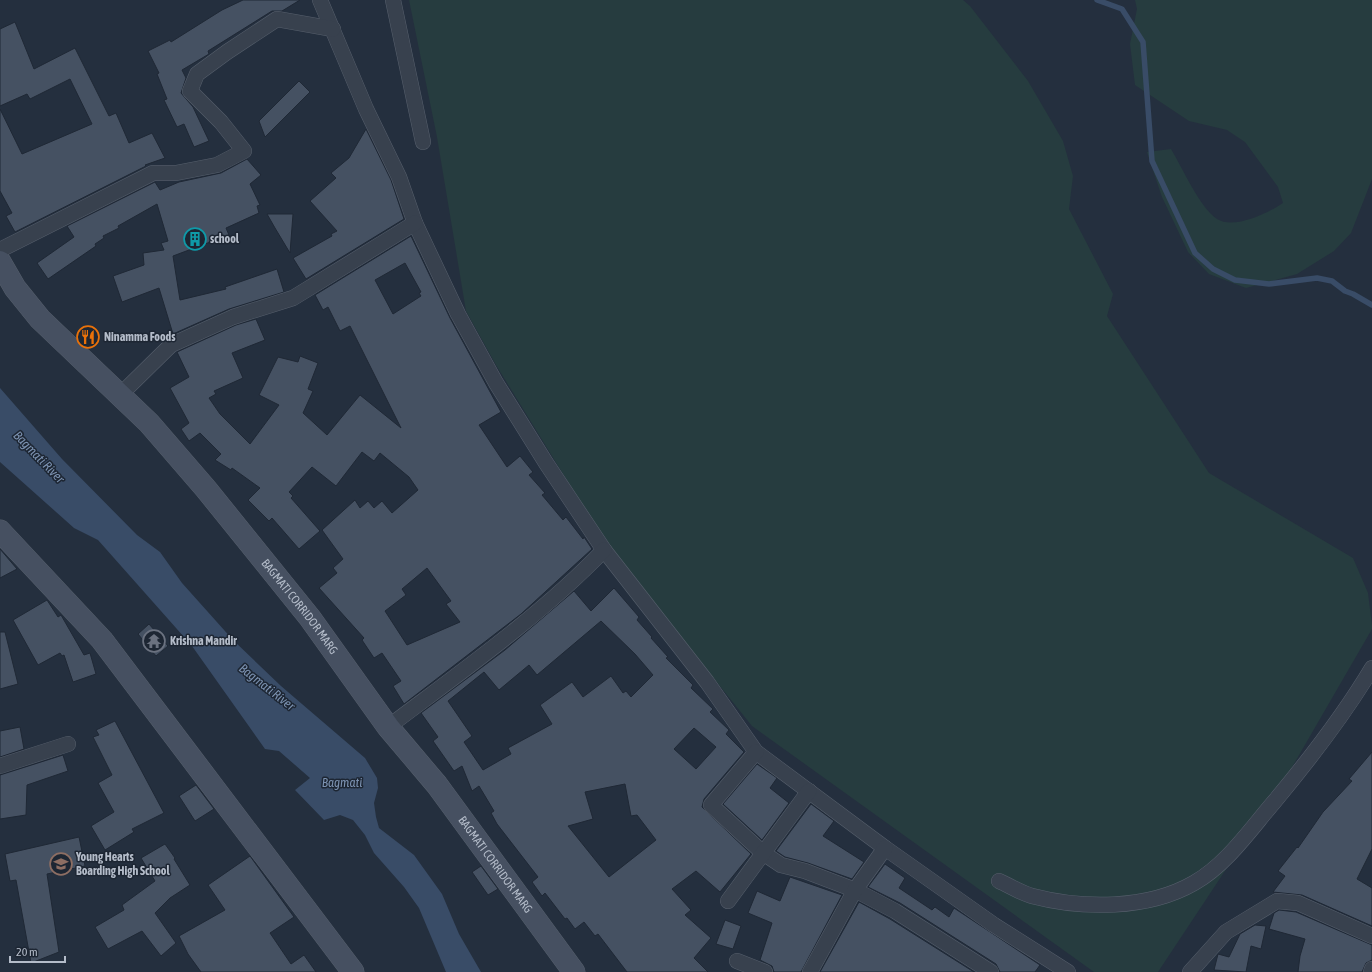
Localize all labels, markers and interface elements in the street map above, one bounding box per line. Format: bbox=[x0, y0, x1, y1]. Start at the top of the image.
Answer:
building icon: school bbox=[182, 226, 208, 252]
place label: school bbox=[210, 232, 240, 246]
restaurant icon: Ninamma Foods bbox=[75, 324, 101, 350]
place label: Ninamma Foods bbox=[104, 330, 176, 344]
water label: Bagmati River bbox=[10, 428, 68, 487]
street label: BAGMATI CORRIDOR MARG bbox=[258, 556, 341, 657]
temple icon: Krishna Mandir bbox=[141, 628, 167, 654]
place label: Krishna Mandir bbox=[170, 634, 237, 648]
water label: Bagmati River bbox=[236, 661, 299, 714]
water label: Bagmati bbox=[322, 775, 362, 790]
street label: BAGMATI CORRIDOR MARG bbox=[455, 814, 535, 916]
place label: Young Hearts Boarding High School bbox=[75, 850, 170, 878]
school or university icon: Young Hearts Boarding High School bbox=[48, 851, 74, 877]
scale bar bbox=[10, 938, 65, 964]
text: 20 m bbox=[16, 945, 38, 959]

